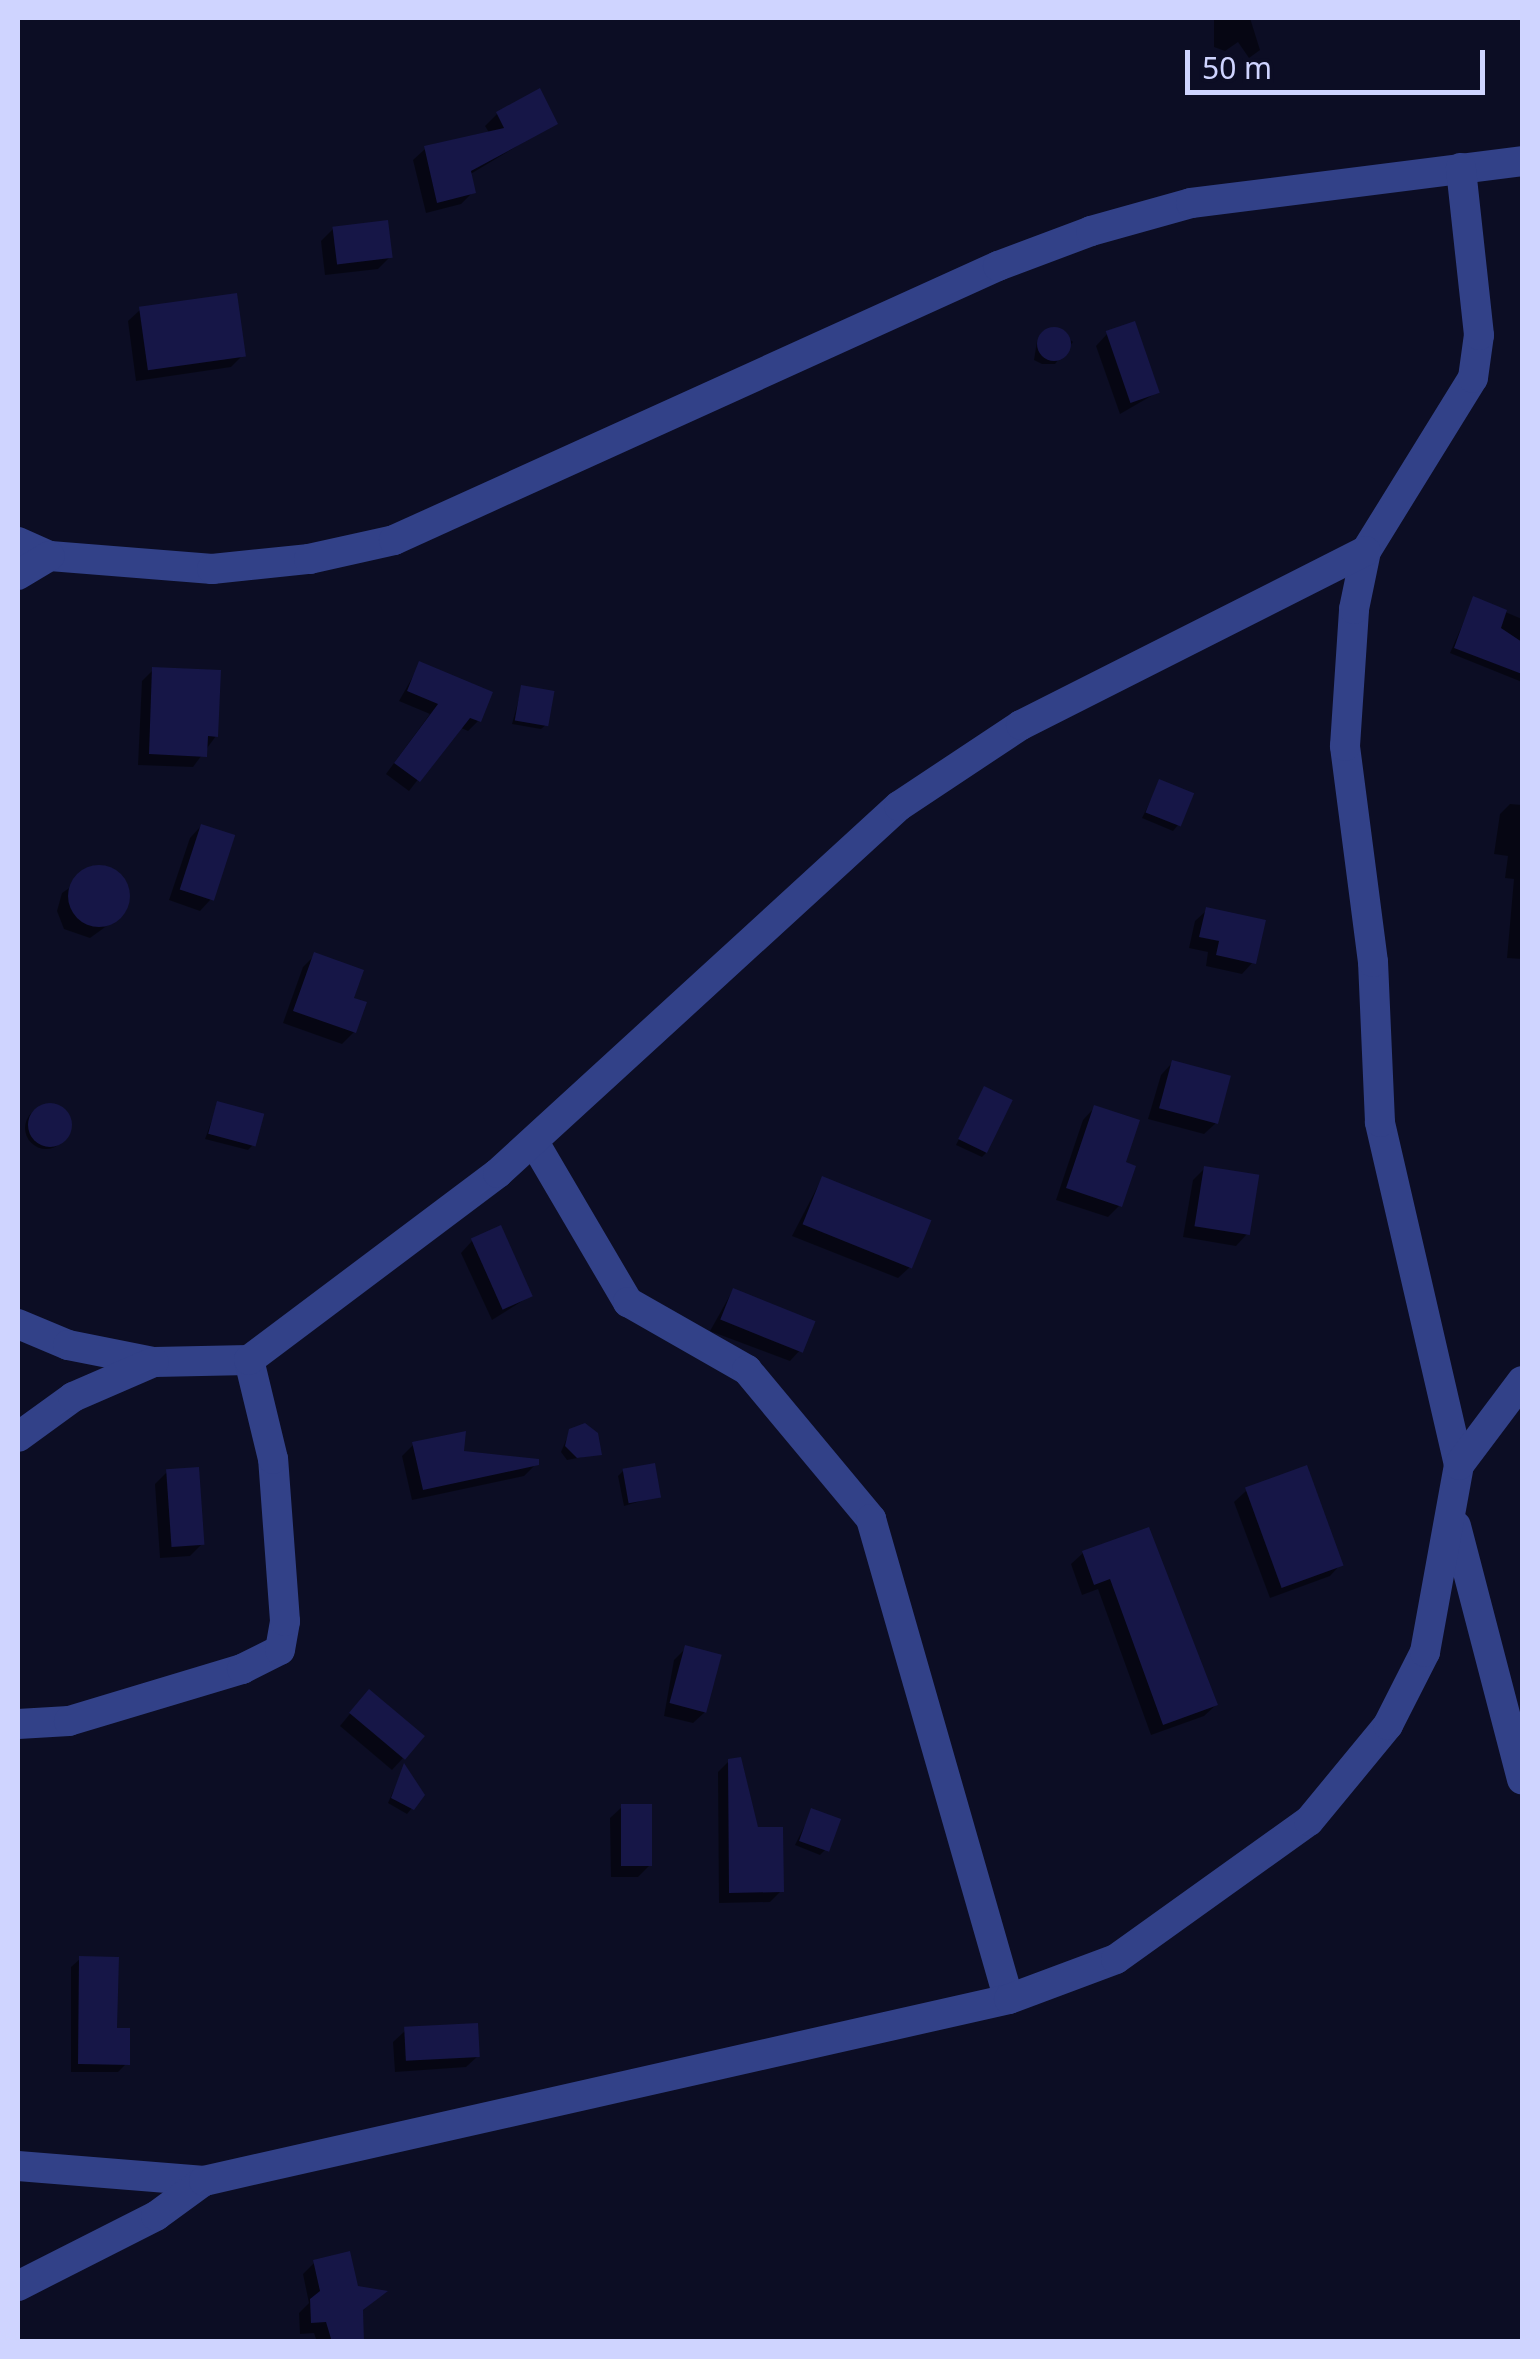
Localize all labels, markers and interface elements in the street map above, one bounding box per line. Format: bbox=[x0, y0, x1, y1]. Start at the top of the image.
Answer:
scale bar bbox=[1190, 30, 1490, 92]
text: 50 m bbox=[1202, 47, 1272, 88]

